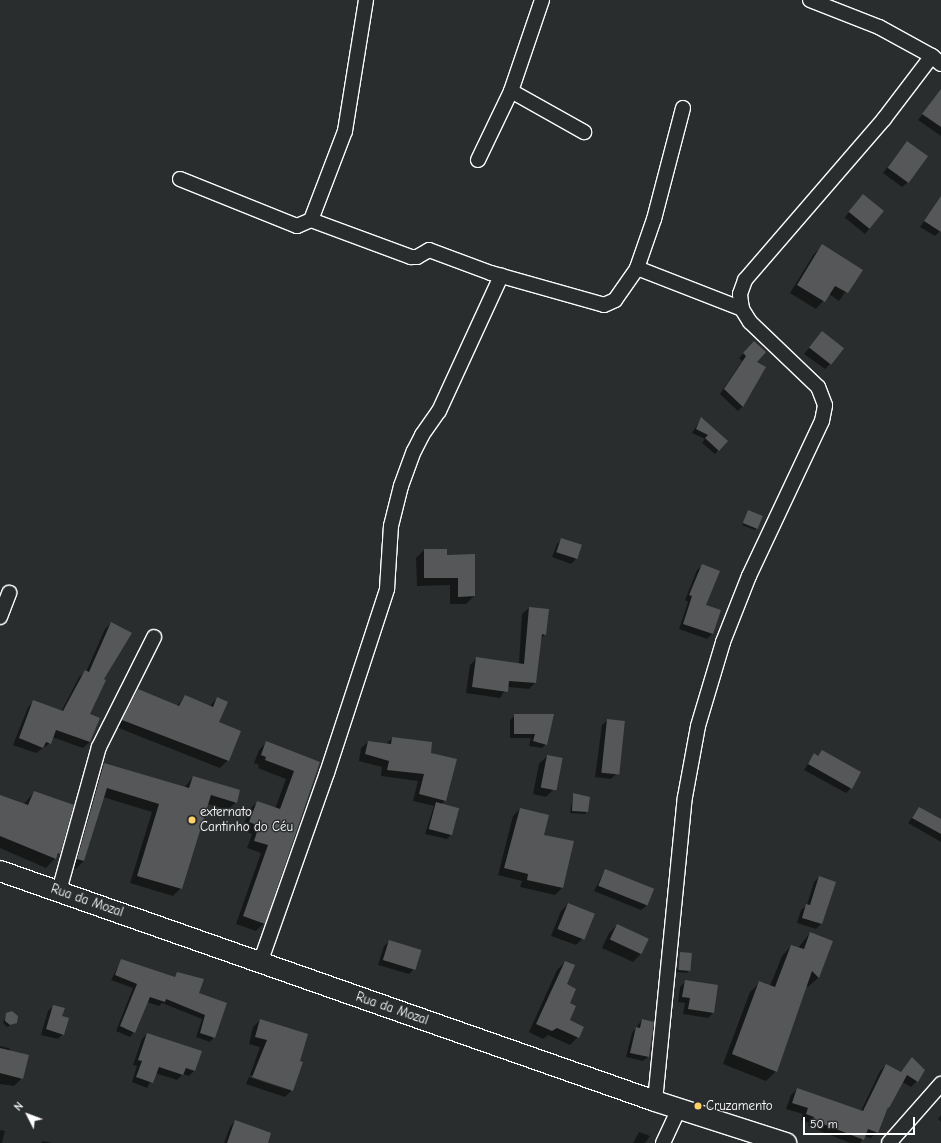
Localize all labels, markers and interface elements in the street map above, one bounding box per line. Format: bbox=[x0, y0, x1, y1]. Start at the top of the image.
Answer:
place label: externato Cantinho do Céu bbox=[200, 805, 293, 836]
marker: externato Cantinho do Céu bbox=[187, 815, 197, 825]
street label: Rua da Mozal bbox=[49, 881, 125, 921]
street label: Rua da Mozal bbox=[354, 989, 430, 1029]
north arrow bbox=[8, 1095, 48, 1135]
place label: Cruzamento bbox=[706, 1098, 773, 1114]
text: N bbox=[11, 1100, 26, 1114]
marker: Cruzamento bbox=[693, 1101, 703, 1111]
scale bar bbox=[805, 1109, 917, 1135]
text: 50 m bbox=[810, 1117, 838, 1131]

